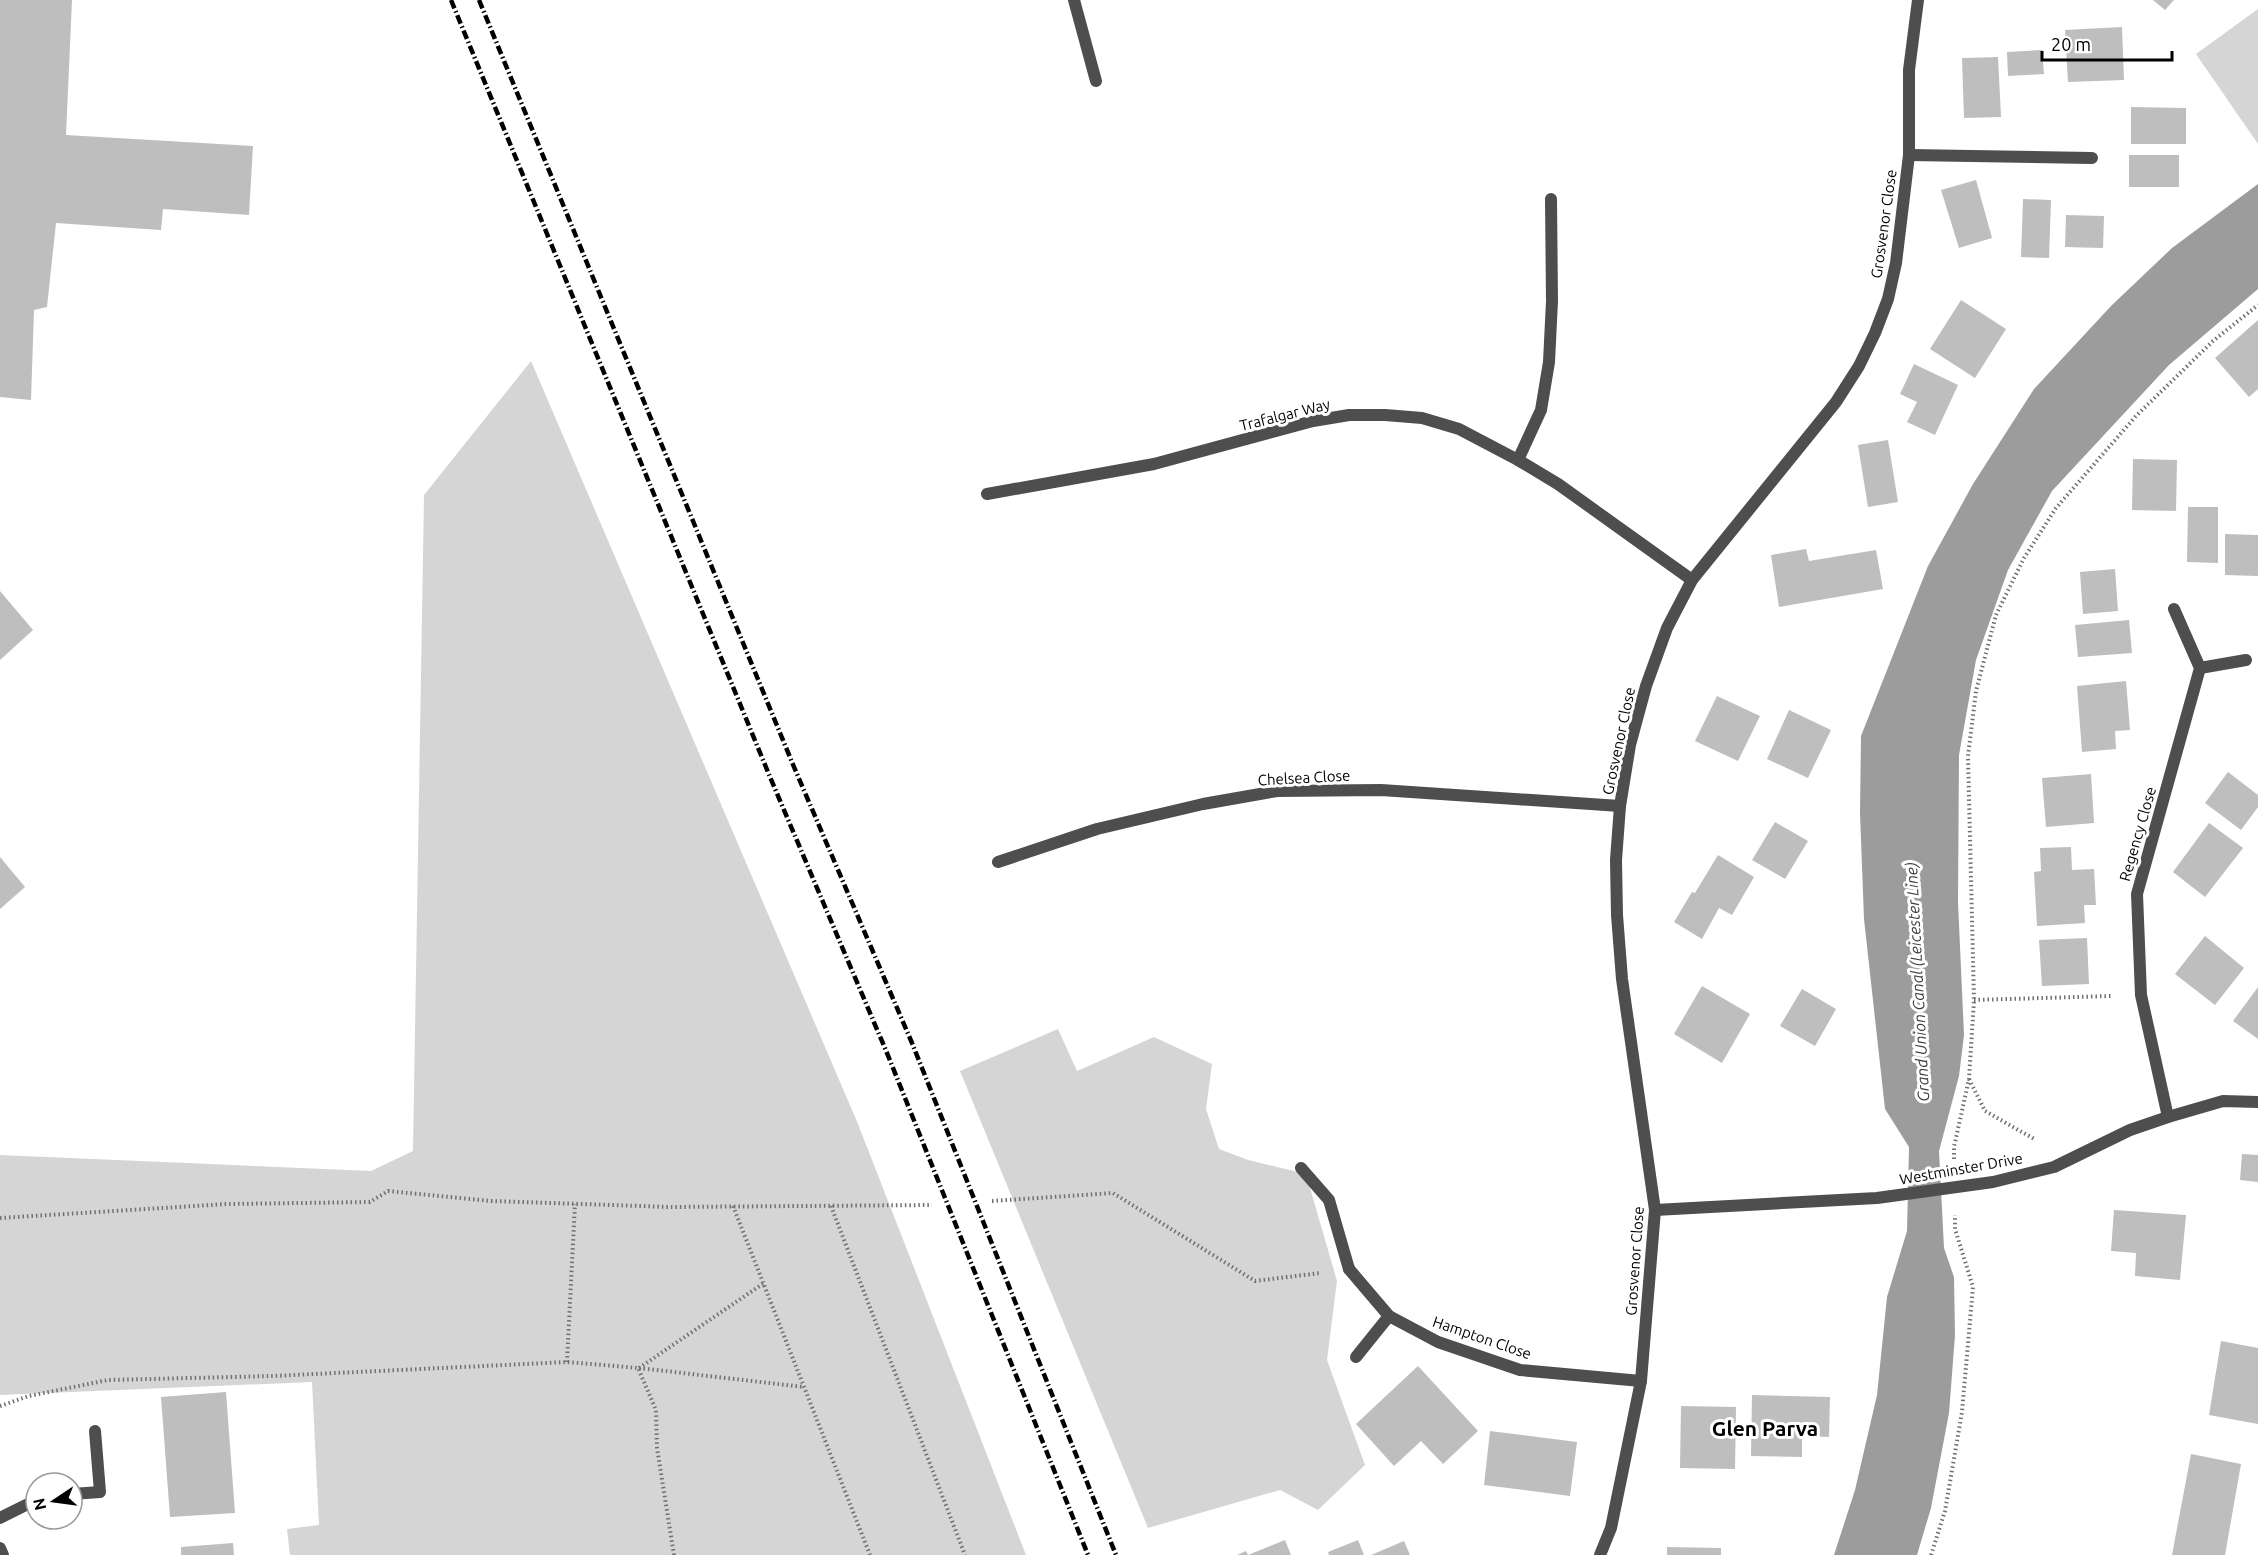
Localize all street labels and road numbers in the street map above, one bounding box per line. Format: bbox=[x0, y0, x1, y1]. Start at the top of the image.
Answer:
street label: Grosvenor Close bbox=[1867, 168, 1900, 279]
street label: Trafalgar Way bbox=[1238, 395, 1332, 434]
street label: Grosvenor Close bbox=[1599, 686, 1638, 796]
street label: Chelsea Close bbox=[1257, 767, 1351, 788]
street label: Regency Close bbox=[2116, 785, 2159, 883]
street label: Westminster Drive bbox=[1898, 1149, 2024, 1188]
street label: Grosvenor Close bbox=[1622, 1206, 1647, 1316]
street label: Hampton Close bbox=[1431, 1313, 1534, 1362]

